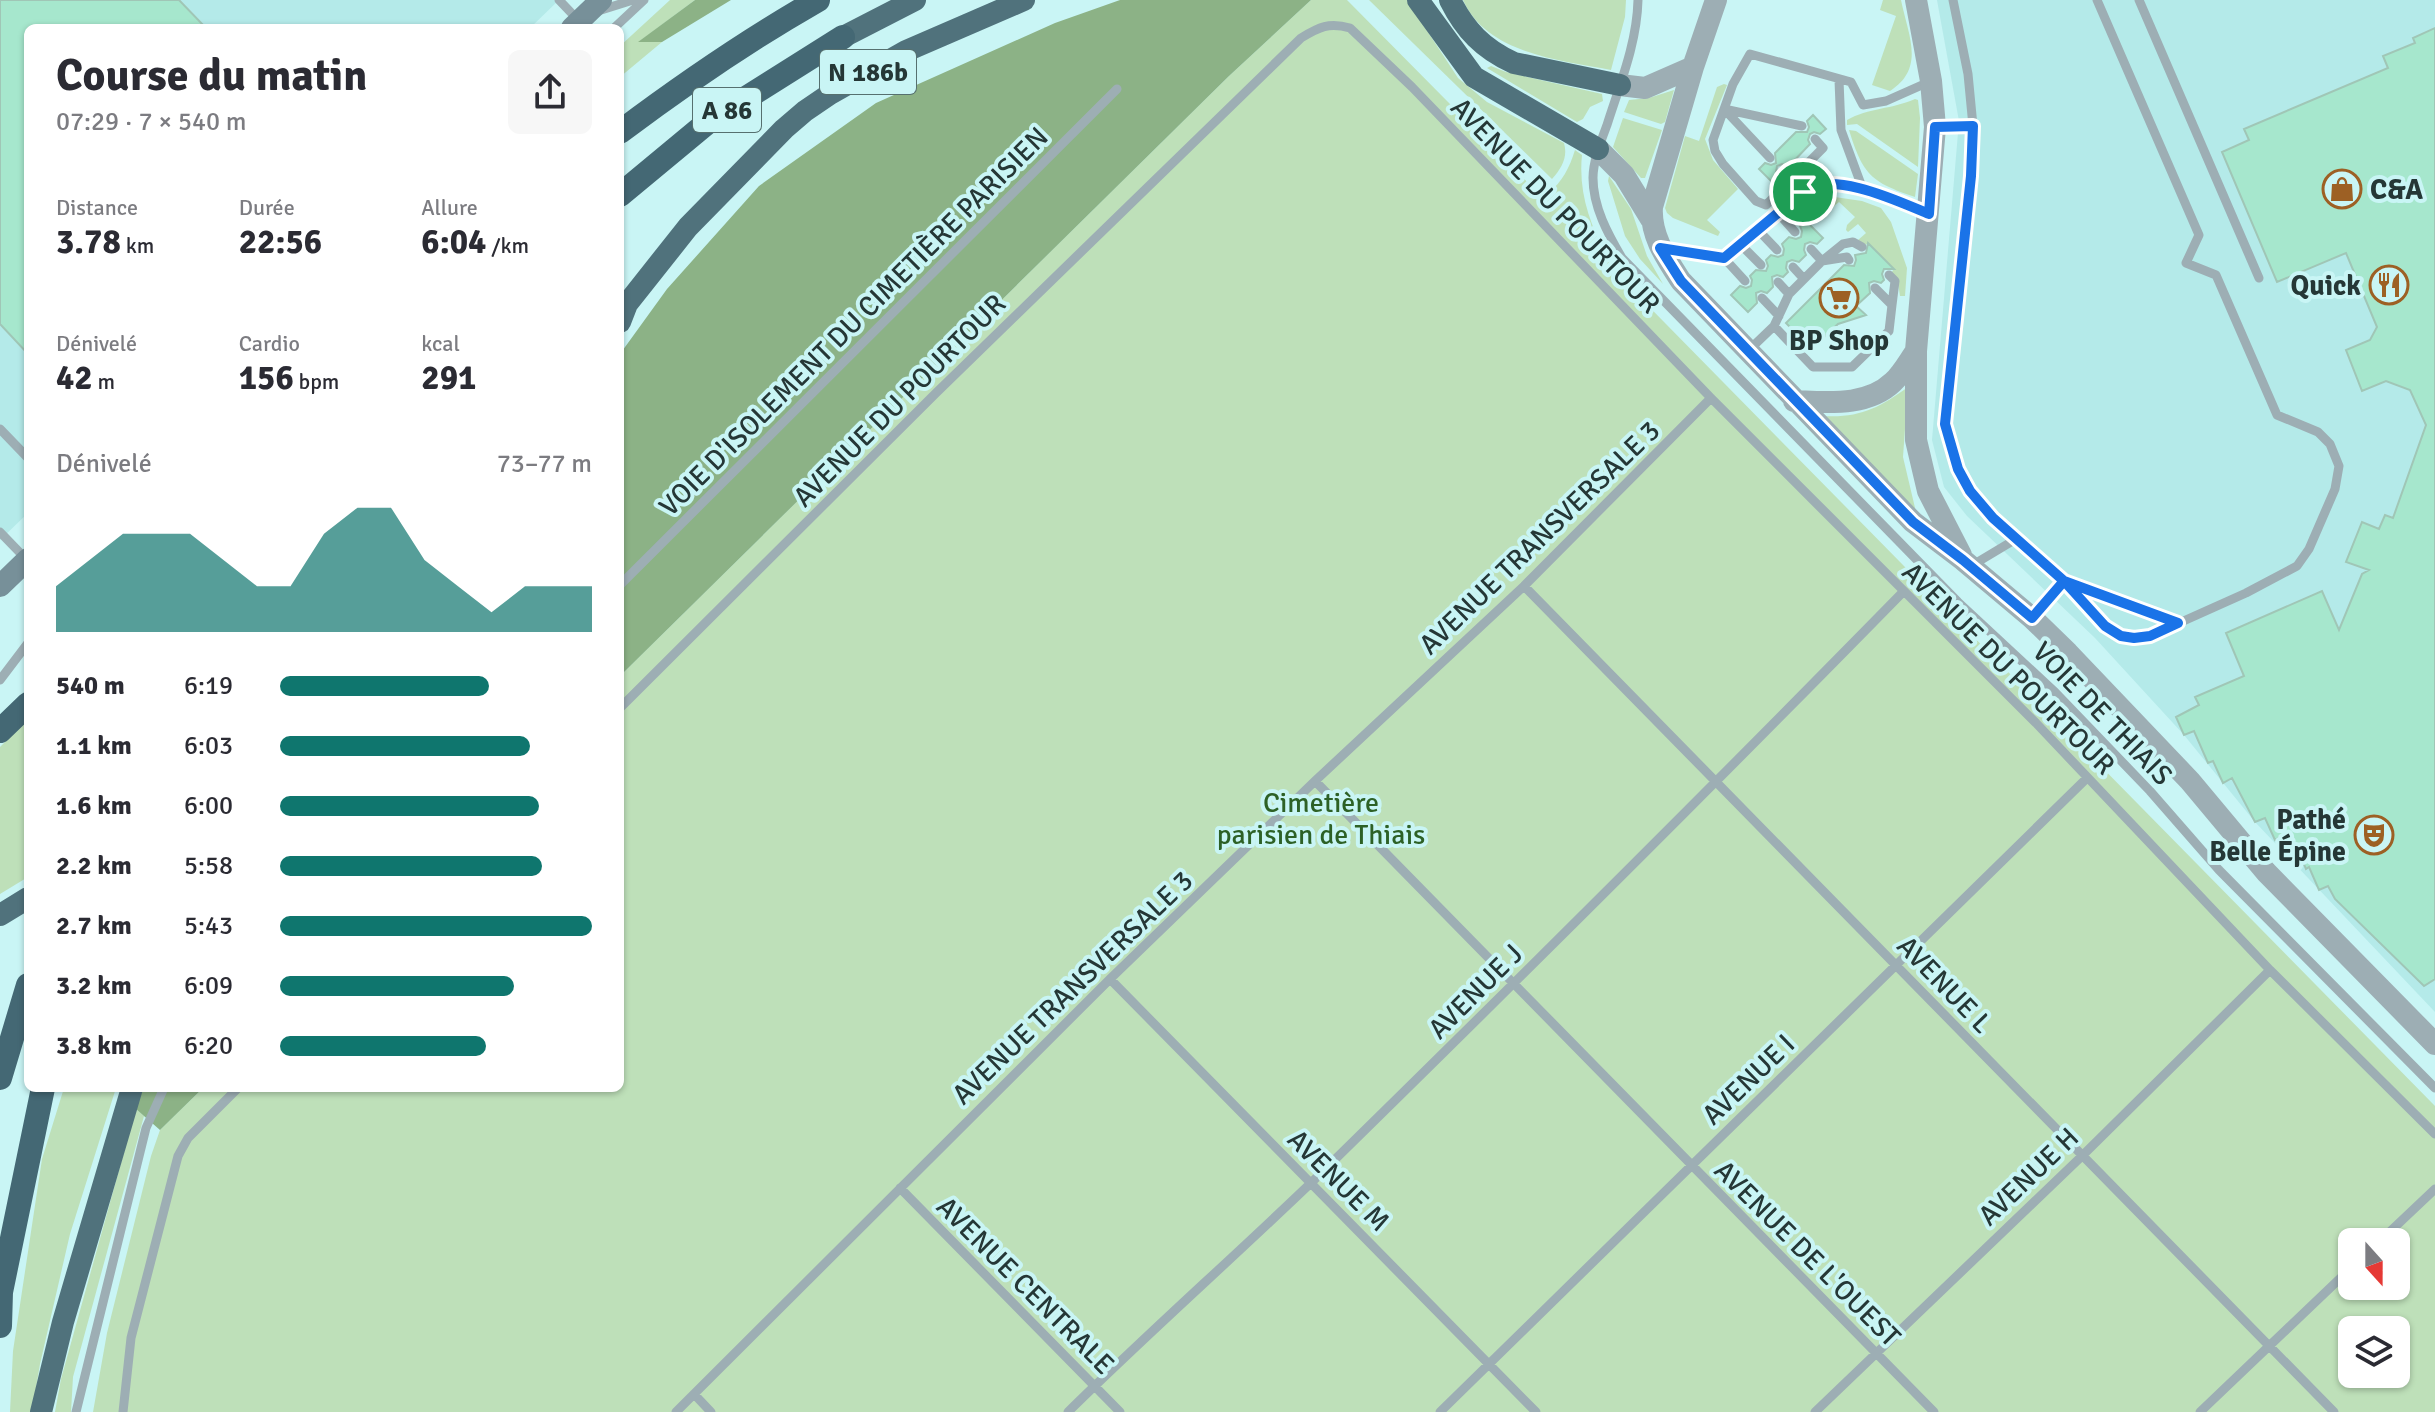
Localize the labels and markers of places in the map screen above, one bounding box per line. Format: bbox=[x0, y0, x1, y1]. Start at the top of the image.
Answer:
pin bbox=[1769, 158, 1837, 226]
shop icon: C&A bbox=[2321, 168, 2363, 210]
place label: C&A bbox=[2370, 173, 2423, 207]
restaurant icon: Quick bbox=[2368, 264, 2410, 306]
place label: Quick bbox=[2291, 269, 2361, 303]
supermarket icon: BP Shop bbox=[1818, 277, 1860, 319]
place label: BP Shop bbox=[1789, 324, 1889, 358]
place label: Pathé Belle Épine bbox=[2209, 803, 2346, 869]
theatre icon: Pathé Belle Épine bbox=[2353, 814, 2395, 856]

